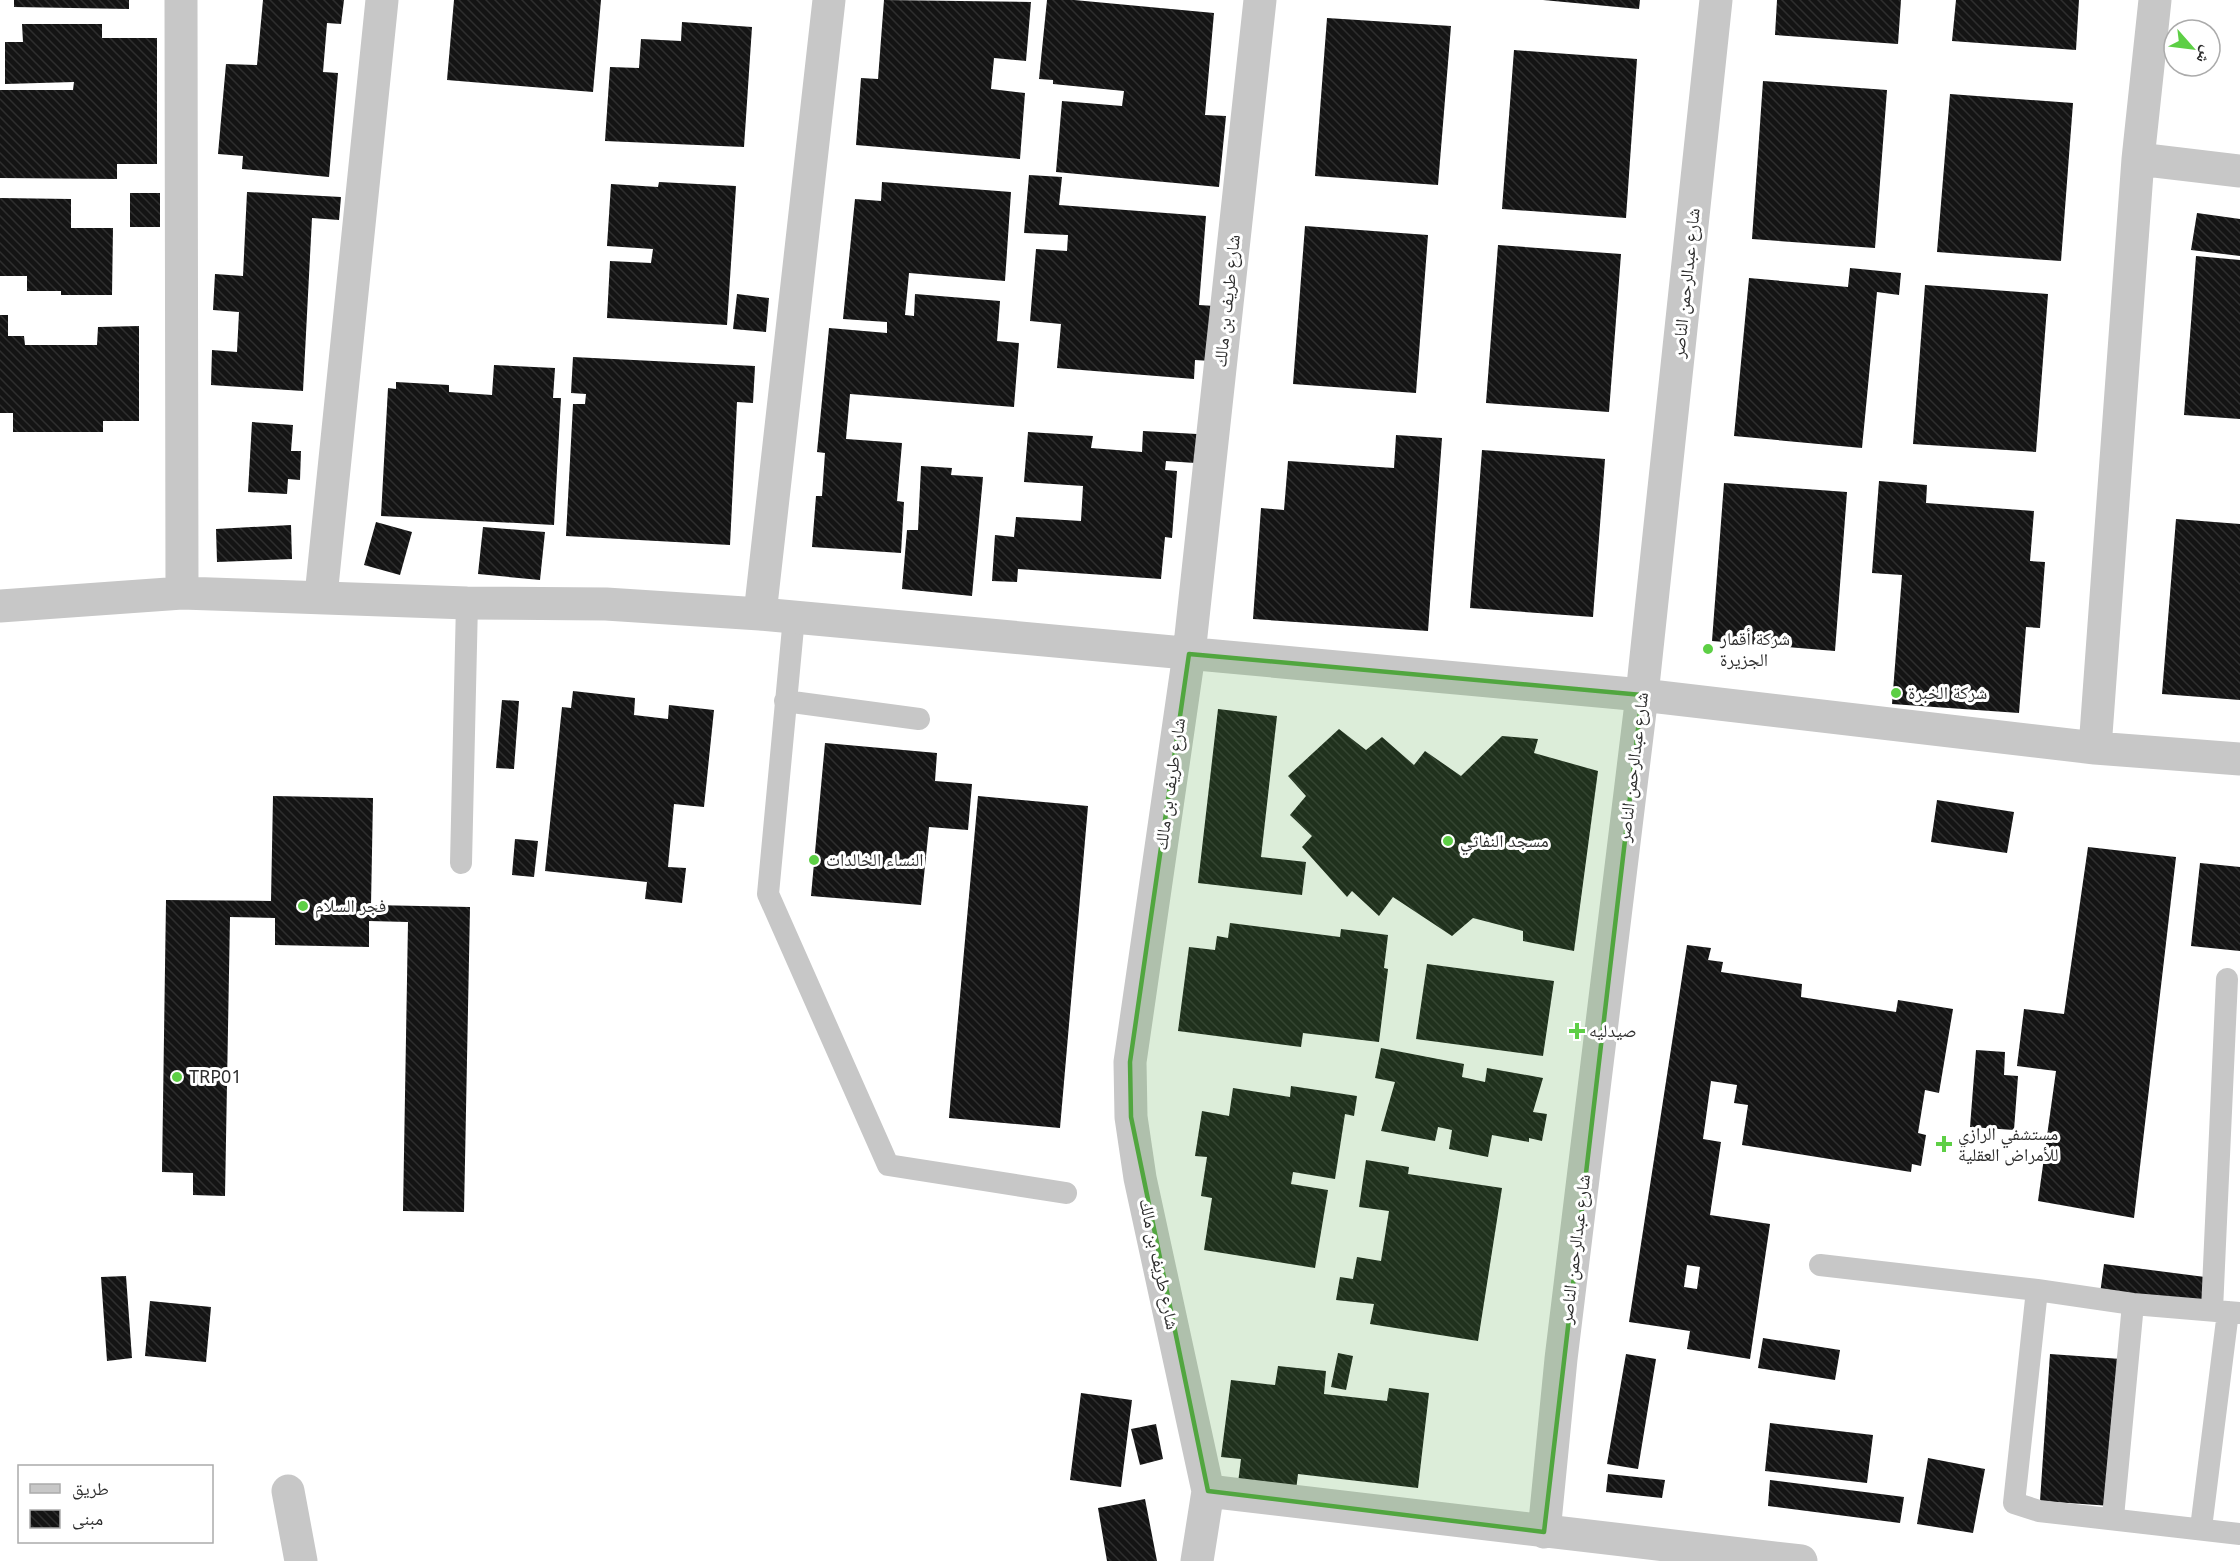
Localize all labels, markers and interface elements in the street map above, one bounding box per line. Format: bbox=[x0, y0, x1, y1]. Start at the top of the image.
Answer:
north arrow bbox=[2162, 18, 2222, 78]
text: ش bbox=[2192, 42, 2219, 68]
street label: شارع عبدالرحمن الناصر bbox=[1665, 207, 1705, 360]
street label: شارع طريف بن مالك bbox=[1207, 233, 1245, 369]
place label: شركة أقمار الجزيرة bbox=[1719, 626, 1790, 671]
marker: شركة أقمار الجزيرة bbox=[1701, 642, 1715, 656]
place label: شركة الخبرة bbox=[1908, 680, 1987, 704]
marker: شركة الخبرة bbox=[1889, 686, 1903, 700]
street label: شارع عبدالرحمن الناصر bbox=[1611, 691, 1653, 844]
street label: شارع طريف بن مالك bbox=[1148, 716, 1190, 852]
place label: مسجد النفاثي bbox=[1460, 828, 1549, 856]
marker: مسجد النفاثي bbox=[1441, 834, 1455, 848]
place label: النساء الخالدات bbox=[826, 847, 924, 871]
marker: النساء الخالدات bbox=[807, 853, 821, 867]
place label: فجر السلام bbox=[315, 893, 386, 918]
marker: فجر السلام bbox=[296, 899, 310, 913]
place label: صيدليه bbox=[1589, 1018, 1637, 1042]
marker: صيدليه bbox=[1570, 1024, 1584, 1038]
place label: TRP01 bbox=[189, 1064, 242, 1088]
marker: TRP01 bbox=[170, 1070, 184, 1084]
place label: مستشفي الرازي للأمراض العقلية bbox=[1958, 1121, 2059, 1166]
marker: مستشفي الرازي للأمراض العقلية bbox=[1935, 1135, 1953, 1153]
street label: شارع عبدالرحمن الناصر bbox=[1553, 1173, 1595, 1326]
street label: شارع طريف بن مالك bbox=[1134, 1196, 1186, 1332]
legend bbox=[18, 1465, 213, 1543]
text: طريق bbox=[72, 1476, 109, 1500]
text: مبنى bbox=[72, 1506, 103, 1530]

